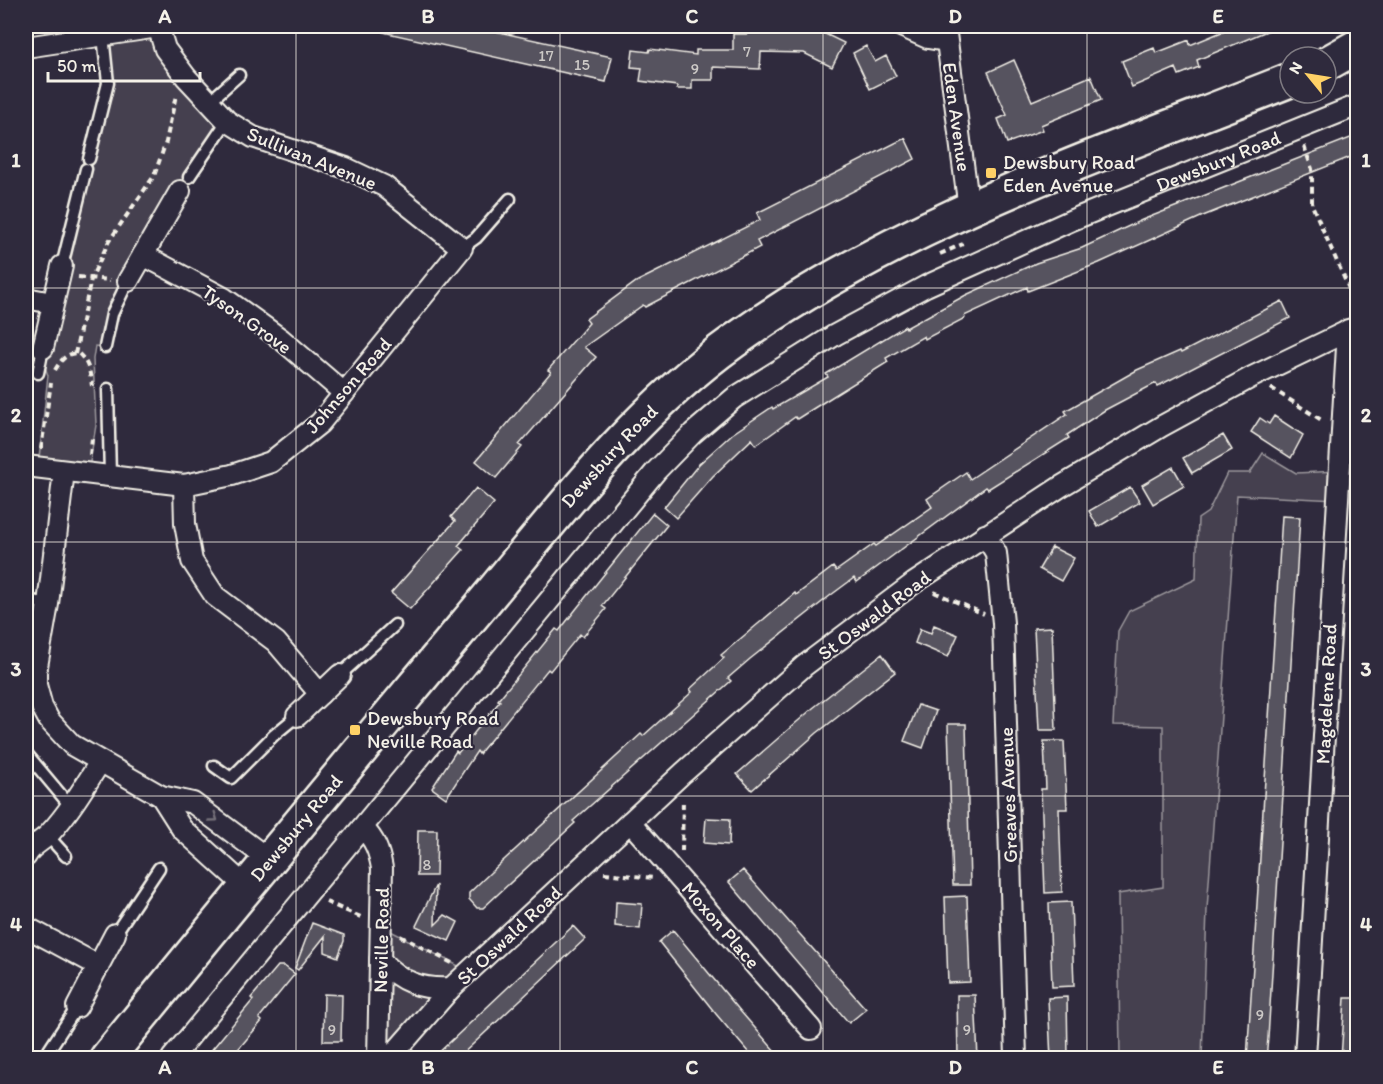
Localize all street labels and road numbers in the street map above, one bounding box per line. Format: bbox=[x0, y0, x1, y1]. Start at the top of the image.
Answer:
street label: Eden Avenue bbox=[937, 61, 977, 173]
street label: Sullivan Avenue bbox=[244, 121, 380, 195]
street label: Dewsbury Road bbox=[1152, 125, 1284, 197]
street label: Tyson Grove bbox=[197, 279, 297, 359]
street label: Johnson Road bbox=[300, 332, 396, 438]
street label: Dewsbury Road bbox=[555, 399, 663, 513]
street label: St Oswald Road bbox=[813, 565, 935, 665]
street label: Magdelene Road bbox=[1310, 623, 1342, 765]
street label: Greaves Avenue bbox=[994, 727, 1022, 863]
street label: Dewsbury Road bbox=[245, 769, 347, 886]
street label: Moxon Place bbox=[677, 877, 765, 973]
street label: St Oswald Road bbox=[451, 880, 567, 990]
street label: Neville Road bbox=[368, 887, 394, 993]

